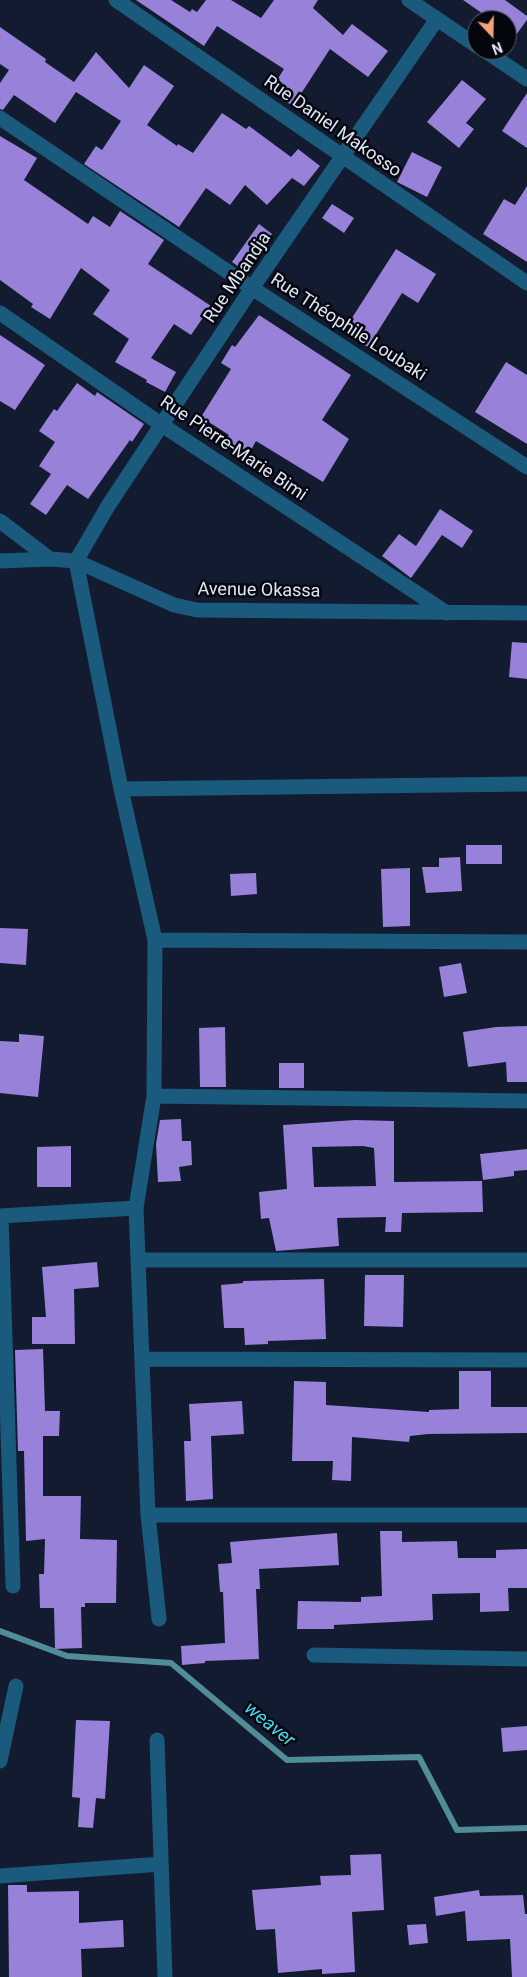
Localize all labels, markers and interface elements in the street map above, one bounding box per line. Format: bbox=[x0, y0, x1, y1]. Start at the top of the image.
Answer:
north arrow bbox=[467, 10, 517, 60]
text: N bbox=[490, 39, 505, 57]
street label: Rue Daniel Makosso bbox=[259, 71, 405, 183]
street label: Rue Mbandja bbox=[200, 229, 276, 327]
street label: Rue Théophile Loubaki bbox=[266, 270, 430, 386]
street label: Rue Pierre-Marie Bimi bbox=[155, 392, 311, 506]
street label: Avenue Okassa bbox=[197, 579, 321, 603]
water label: weaver bbox=[239, 1698, 299, 1752]

